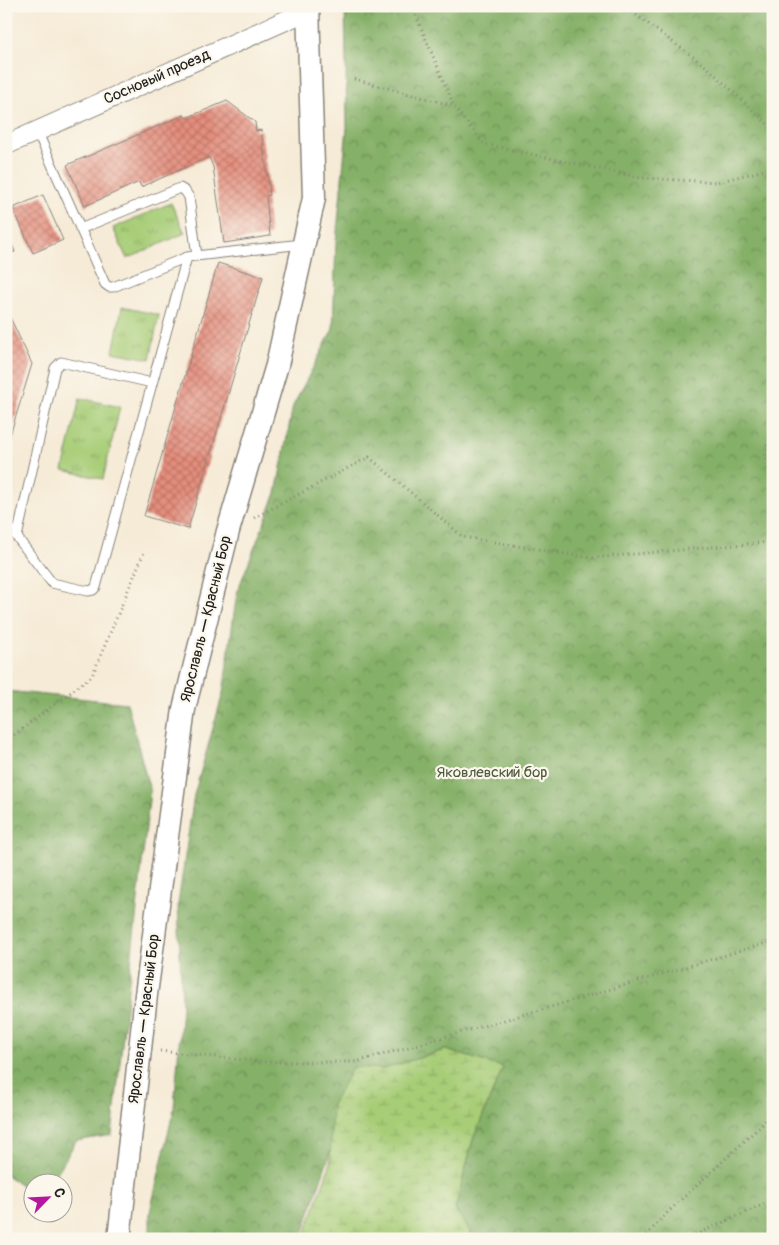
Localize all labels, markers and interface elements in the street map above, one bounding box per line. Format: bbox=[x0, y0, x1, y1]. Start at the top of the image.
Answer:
street label: Сосновый проезд bbox=[101, 45, 213, 109]
street label: Ярославль — Красный Бор bbox=[176, 534, 236, 704]
park label: Яковлевский бор bbox=[437, 763, 547, 782]
street label: Ярославль — Красный Бор bbox=[124, 933, 164, 1105]
north arrow bbox=[22, 1172, 72, 1222]
text: С bbox=[50, 1186, 69, 1201]

